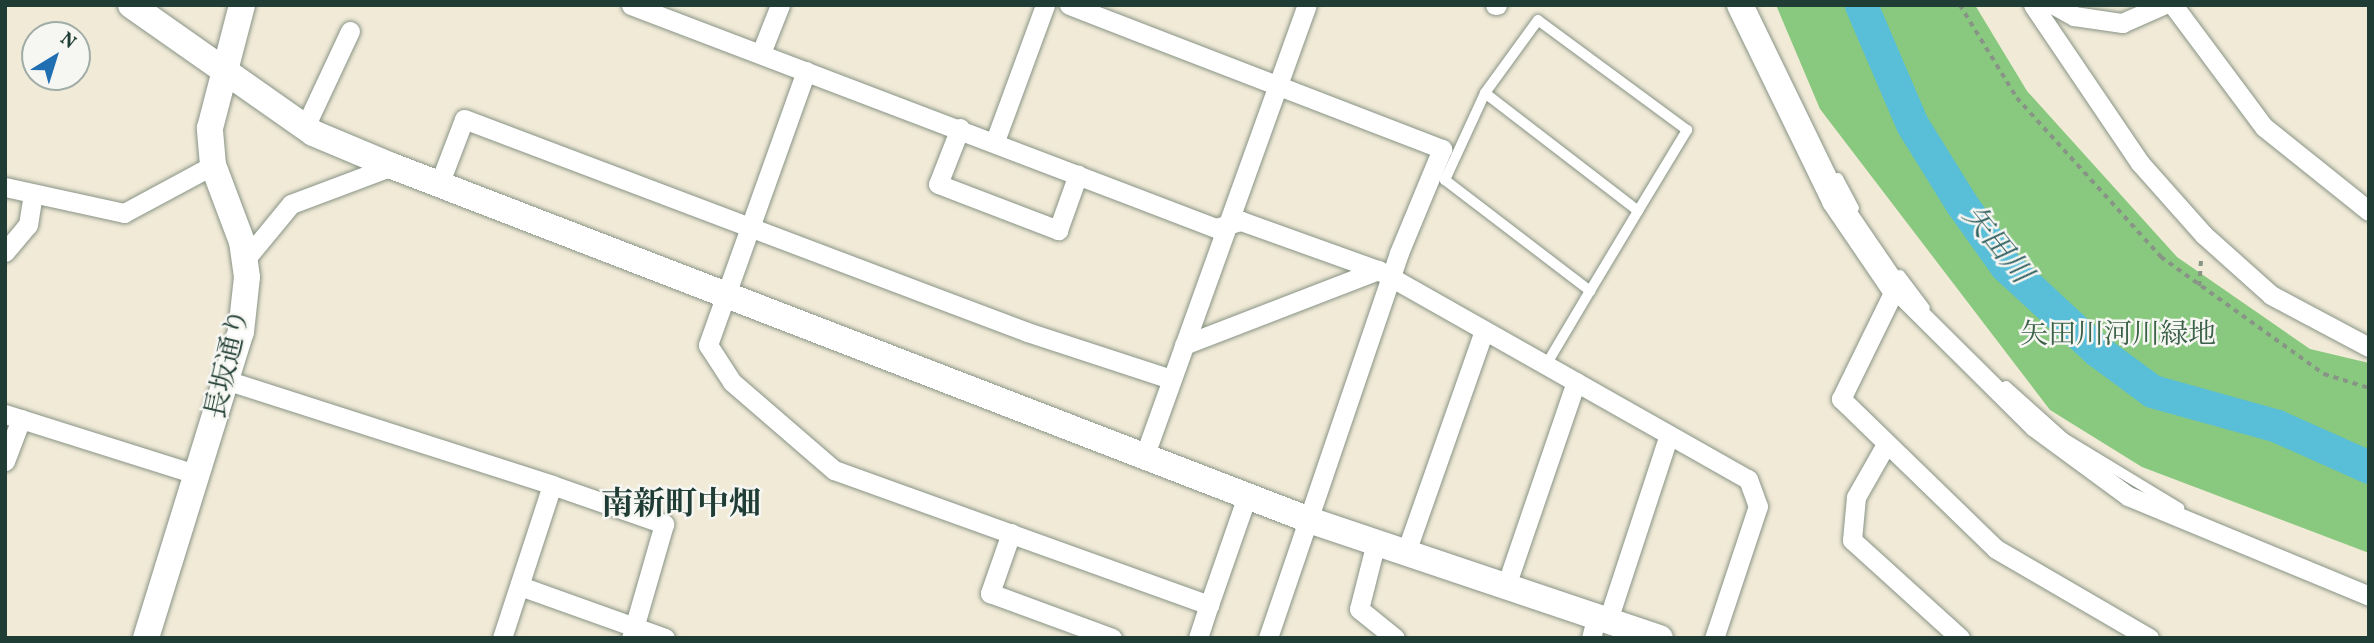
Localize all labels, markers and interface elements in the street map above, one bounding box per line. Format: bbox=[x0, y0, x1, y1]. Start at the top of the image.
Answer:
north arrow bbox=[21, 21, 91, 91]
text: N bbox=[54, 27, 81, 56]
water label: 矢田川 bbox=[1954, 199, 2038, 291]
street label: 長坂通り bbox=[200, 306, 258, 422]
park label: 矢田川河川緑地 bbox=[2020, 319, 2216, 353]
district label: 南新町中畑 bbox=[601, 487, 761, 525]

